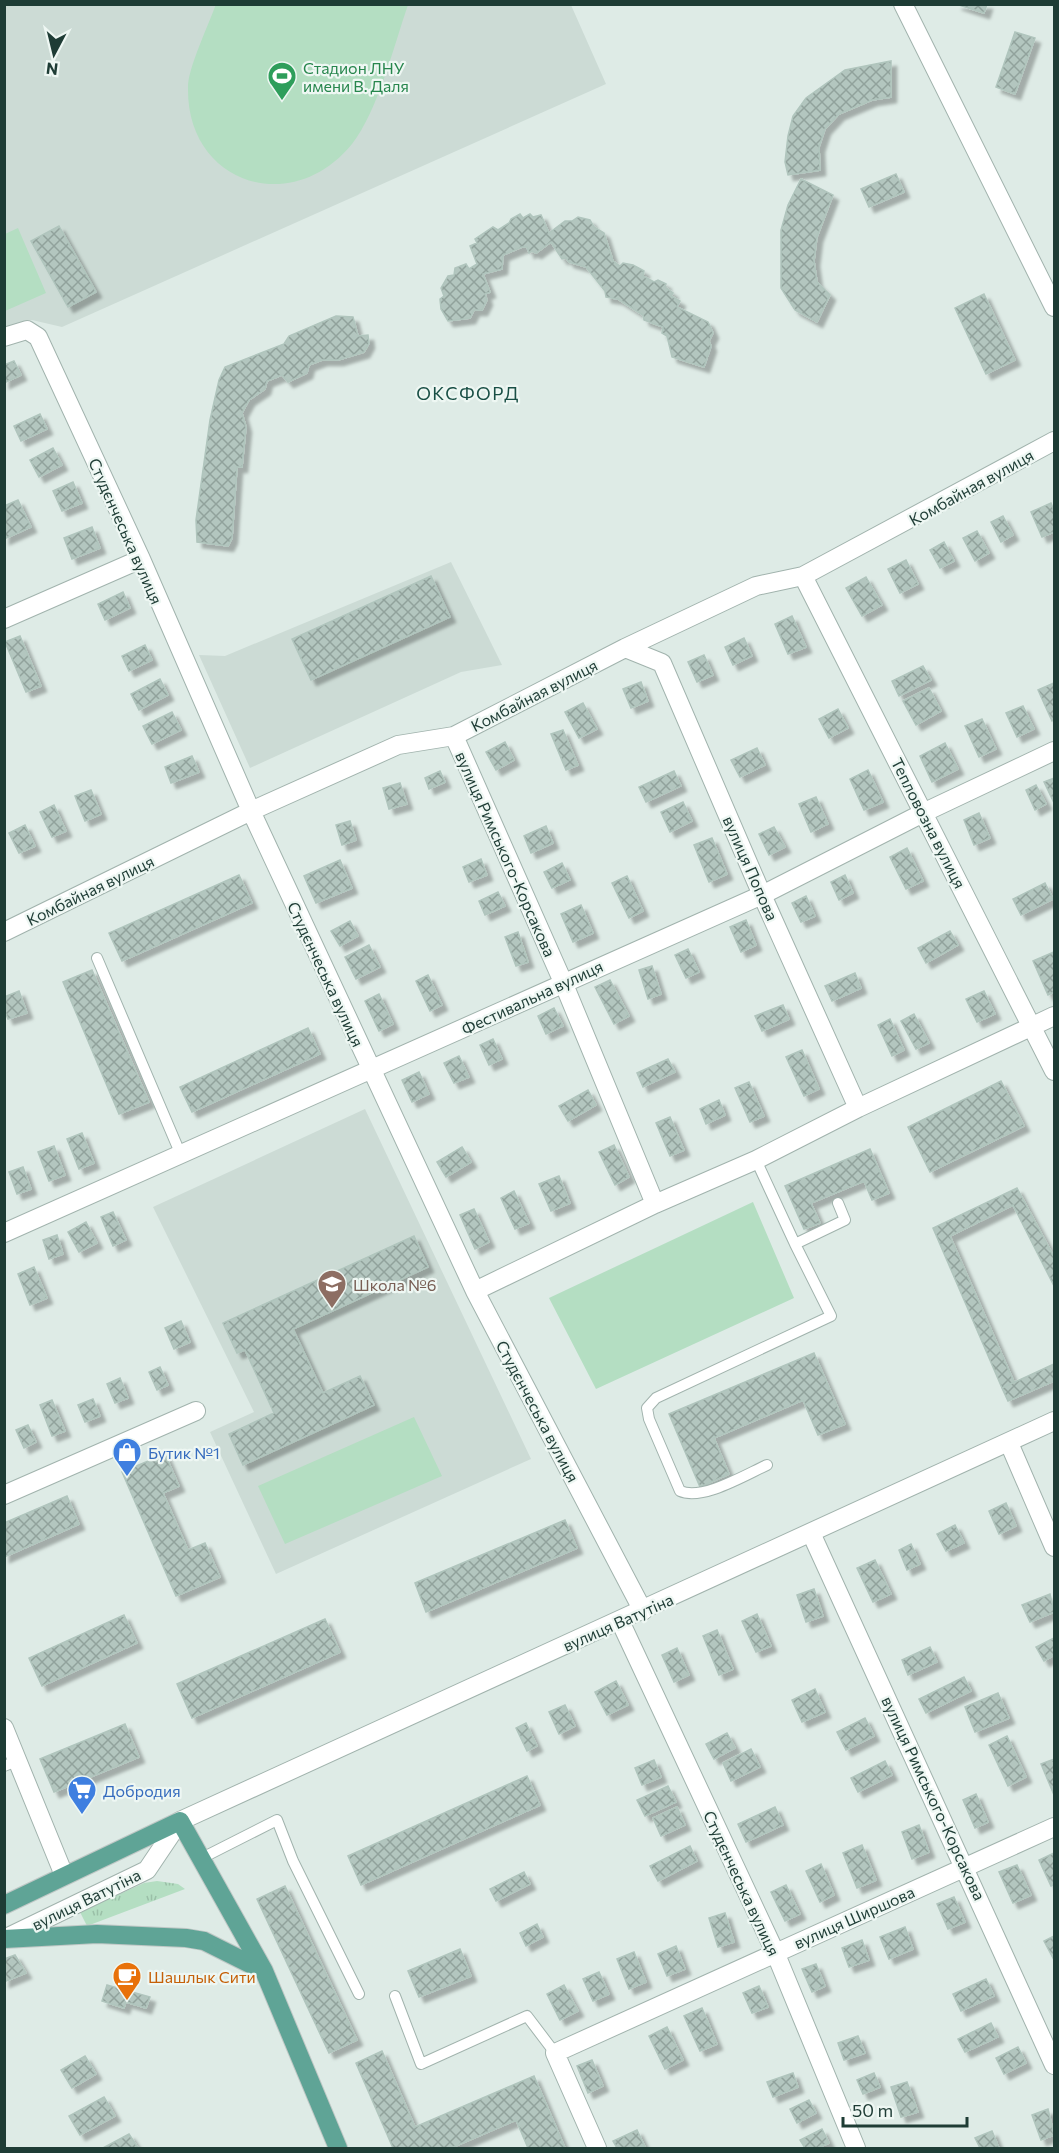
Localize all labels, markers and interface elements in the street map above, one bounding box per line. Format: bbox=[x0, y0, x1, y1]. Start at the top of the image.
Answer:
north arrow bbox=[24, 24, 84, 84]
place label: Стадион ЛНУ имени В. Даля bbox=[303, 58, 409, 95]
text: N bbox=[45, 59, 59, 80]
sports icon: Стадион ЛНУ имени В. Даля bbox=[266, 60, 298, 102]
district label: ОКСФОРД bbox=[416, 382, 520, 404]
street label: Комбайная вулиця bbox=[905, 445, 1037, 529]
street label: Студєнчеська вулиця bbox=[85, 455, 167, 607]
street label: Комбайная вулиця bbox=[468, 655, 600, 735]
street label: вулиця Римського-Корсакова bbox=[452, 748, 560, 960]
street label: Тепловозна вулиця bbox=[888, 755, 970, 891]
street label: вулиця Попова bbox=[719, 813, 783, 923]
street label: Комбайная вулиця bbox=[23, 851, 157, 929]
street label: Студєнчеська вулиця bbox=[284, 898, 368, 1050]
street label: Фестивальна вулиця bbox=[458, 956, 606, 1038]
school or university icon: Школа №6 bbox=[316, 1268, 348, 1310]
place label: Школа №6 bbox=[353, 1275, 436, 1294]
street label: Студєнчеська вулиця bbox=[493, 1337, 583, 1485]
shop icon: Бутик №1 bbox=[111, 1436, 143, 1478]
place label: Бутик №1 bbox=[148, 1443, 220, 1462]
street label: вулиця Ватутіна bbox=[560, 1589, 676, 1655]
street label: вулиця Римського-Корсакова bbox=[878, 1693, 990, 1903]
supermarket icon: Добродия bbox=[66, 1774, 98, 1816]
place label: Добродия bbox=[103, 1781, 181, 1800]
street label: Студєнчеська вулиця bbox=[700, 1807, 784, 1959]
street label: вулиця Ватутіна bbox=[28, 1864, 144, 1934]
street label: вулиця Ширшова bbox=[791, 1882, 917, 1952]
cafe icon: Шашлык Сити bbox=[111, 1960, 143, 2002]
place label: Шашлык Сити bbox=[148, 1967, 256, 1986]
scale bar bbox=[843, 2090, 968, 2128]
text: 50 m bbox=[852, 2099, 893, 2121]

